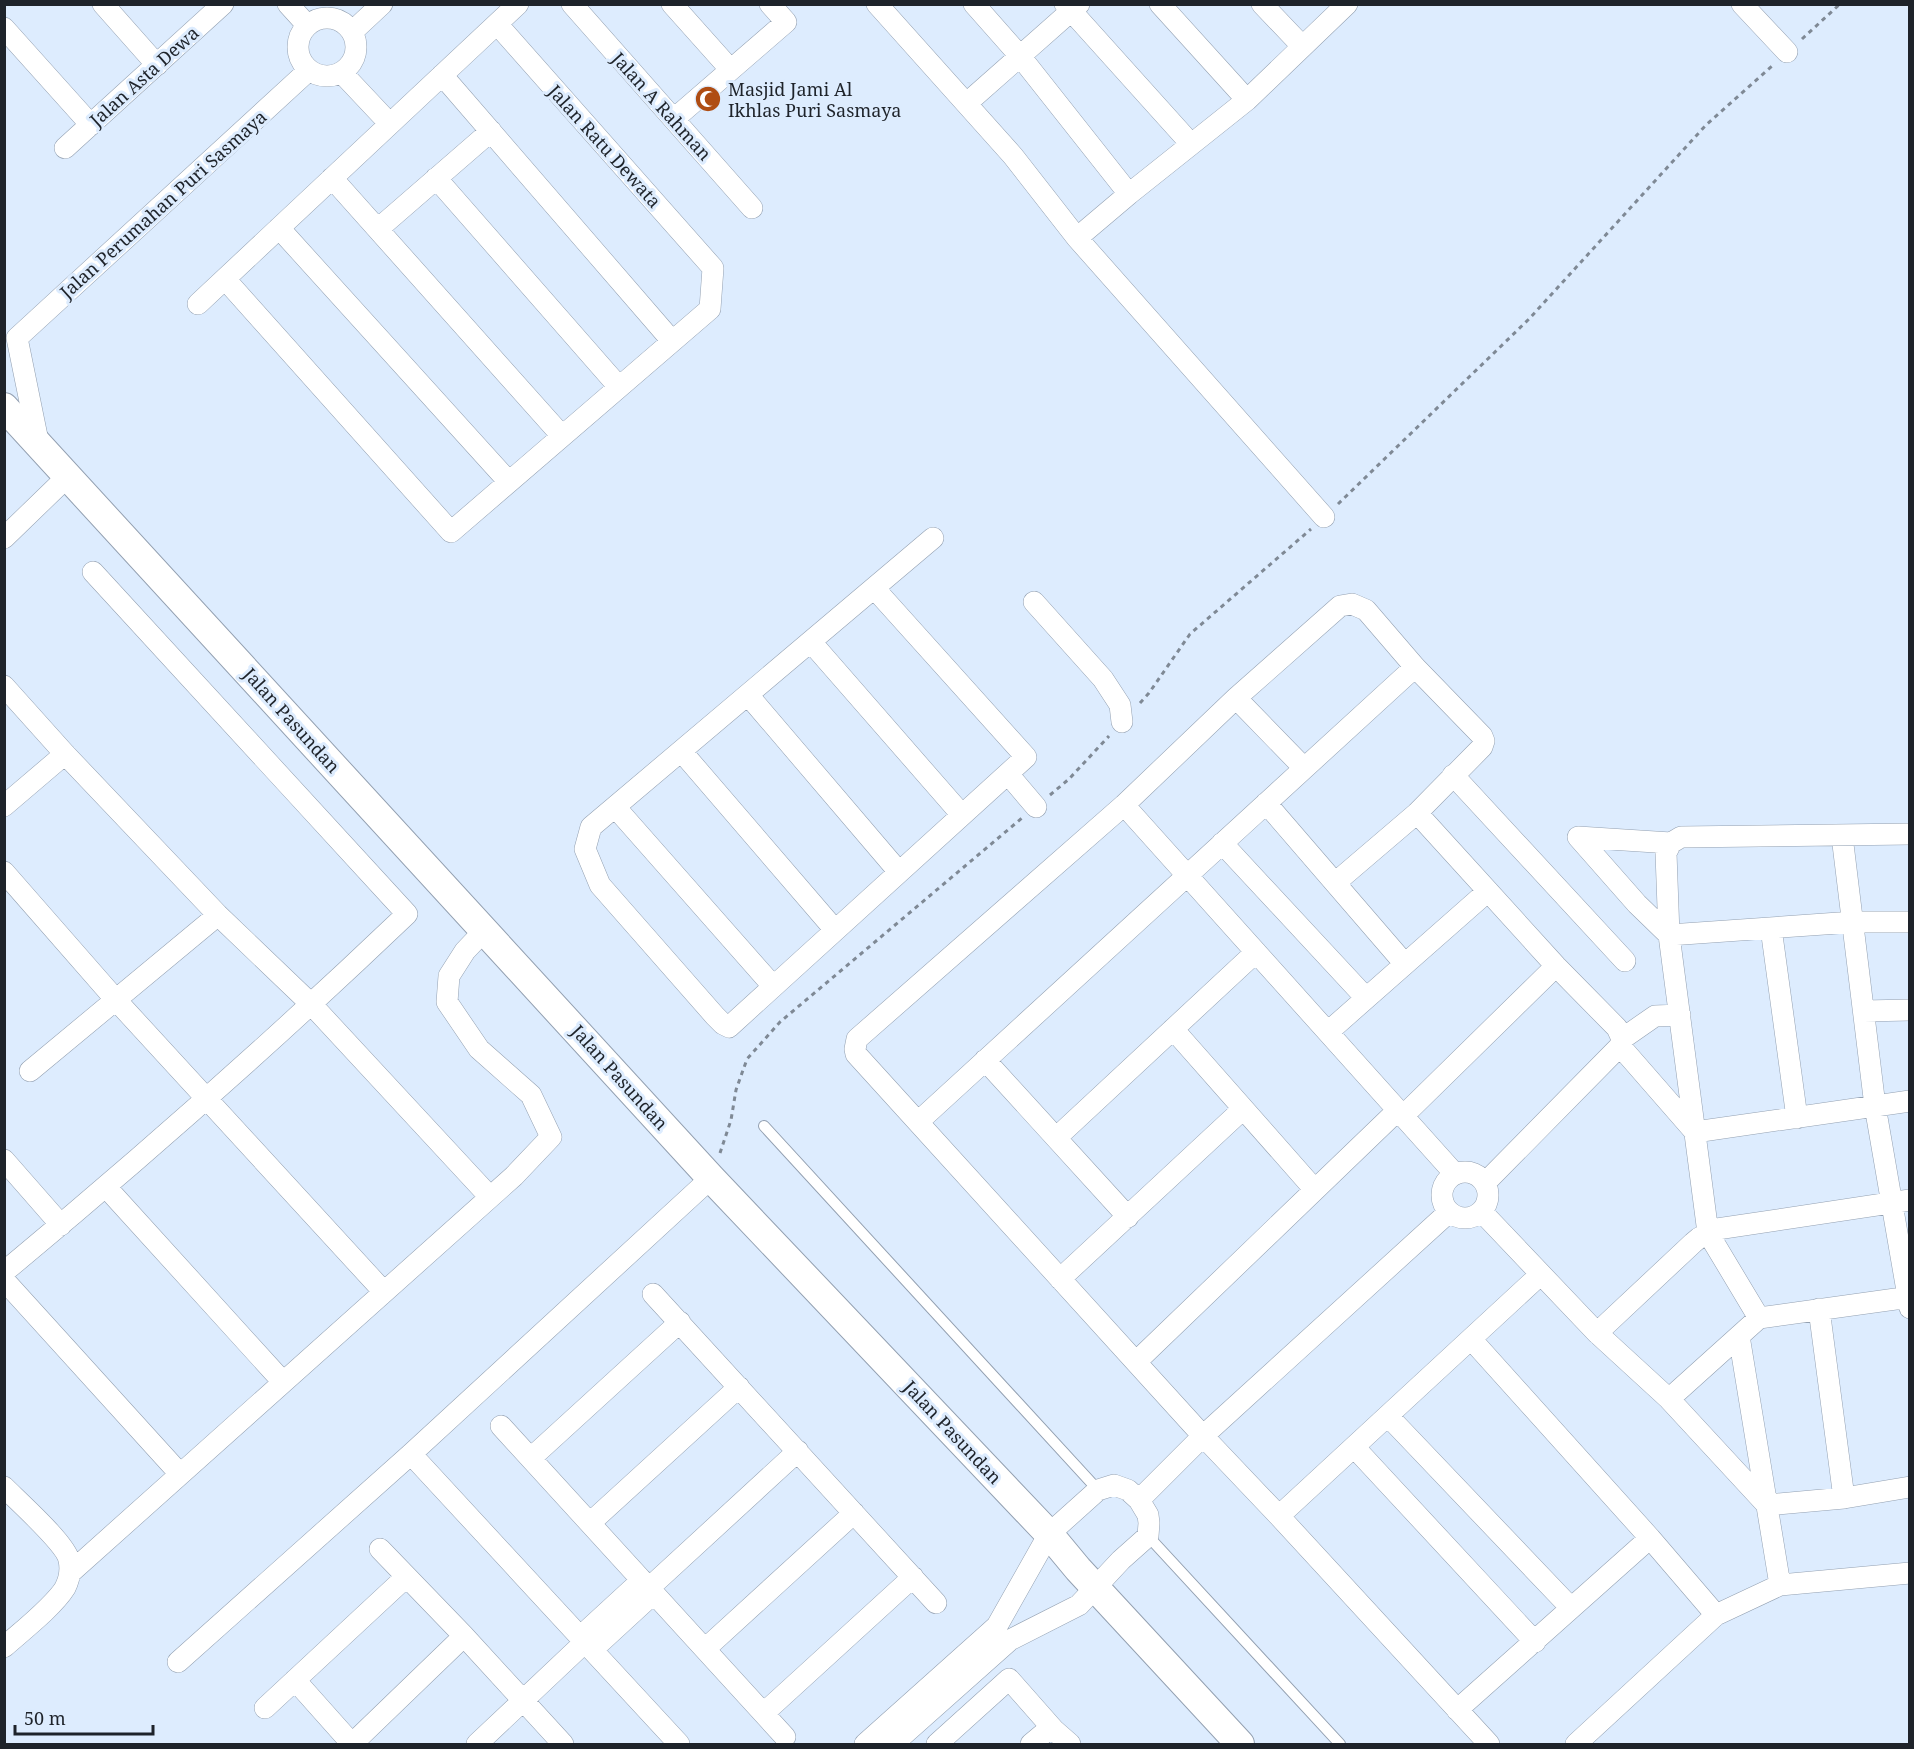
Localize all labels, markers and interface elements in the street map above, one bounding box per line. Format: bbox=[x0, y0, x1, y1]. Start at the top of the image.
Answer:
street label: Jalan Asta Dewa bbox=[84, 21, 204, 132]
street label: Jalan A Rahman bbox=[606, 46, 717, 166]
place label: Masjid Jami Al Ikhlas Puri Sasmaya bbox=[728, 77, 901, 122]
street label: Jalan Ratu Dewata bbox=[543, 79, 667, 213]
mosque icon: Masjid Jami Al Ikhlas Puri Sasmaya bbox=[693, 84, 723, 114]
street label: Jalan Perumahan Puri Sasmaya bbox=[54, 105, 271, 304]
street label: Jalan Pasundan bbox=[238, 662, 346, 778]
street label: Jalan Pasundan bbox=[566, 1019, 674, 1135]
street label: Jalan Pasundan bbox=[898, 1374, 1008, 1489]
scale bar bbox=[15, 1698, 153, 1736]
text: 50 m bbox=[24, 1706, 66, 1730]

